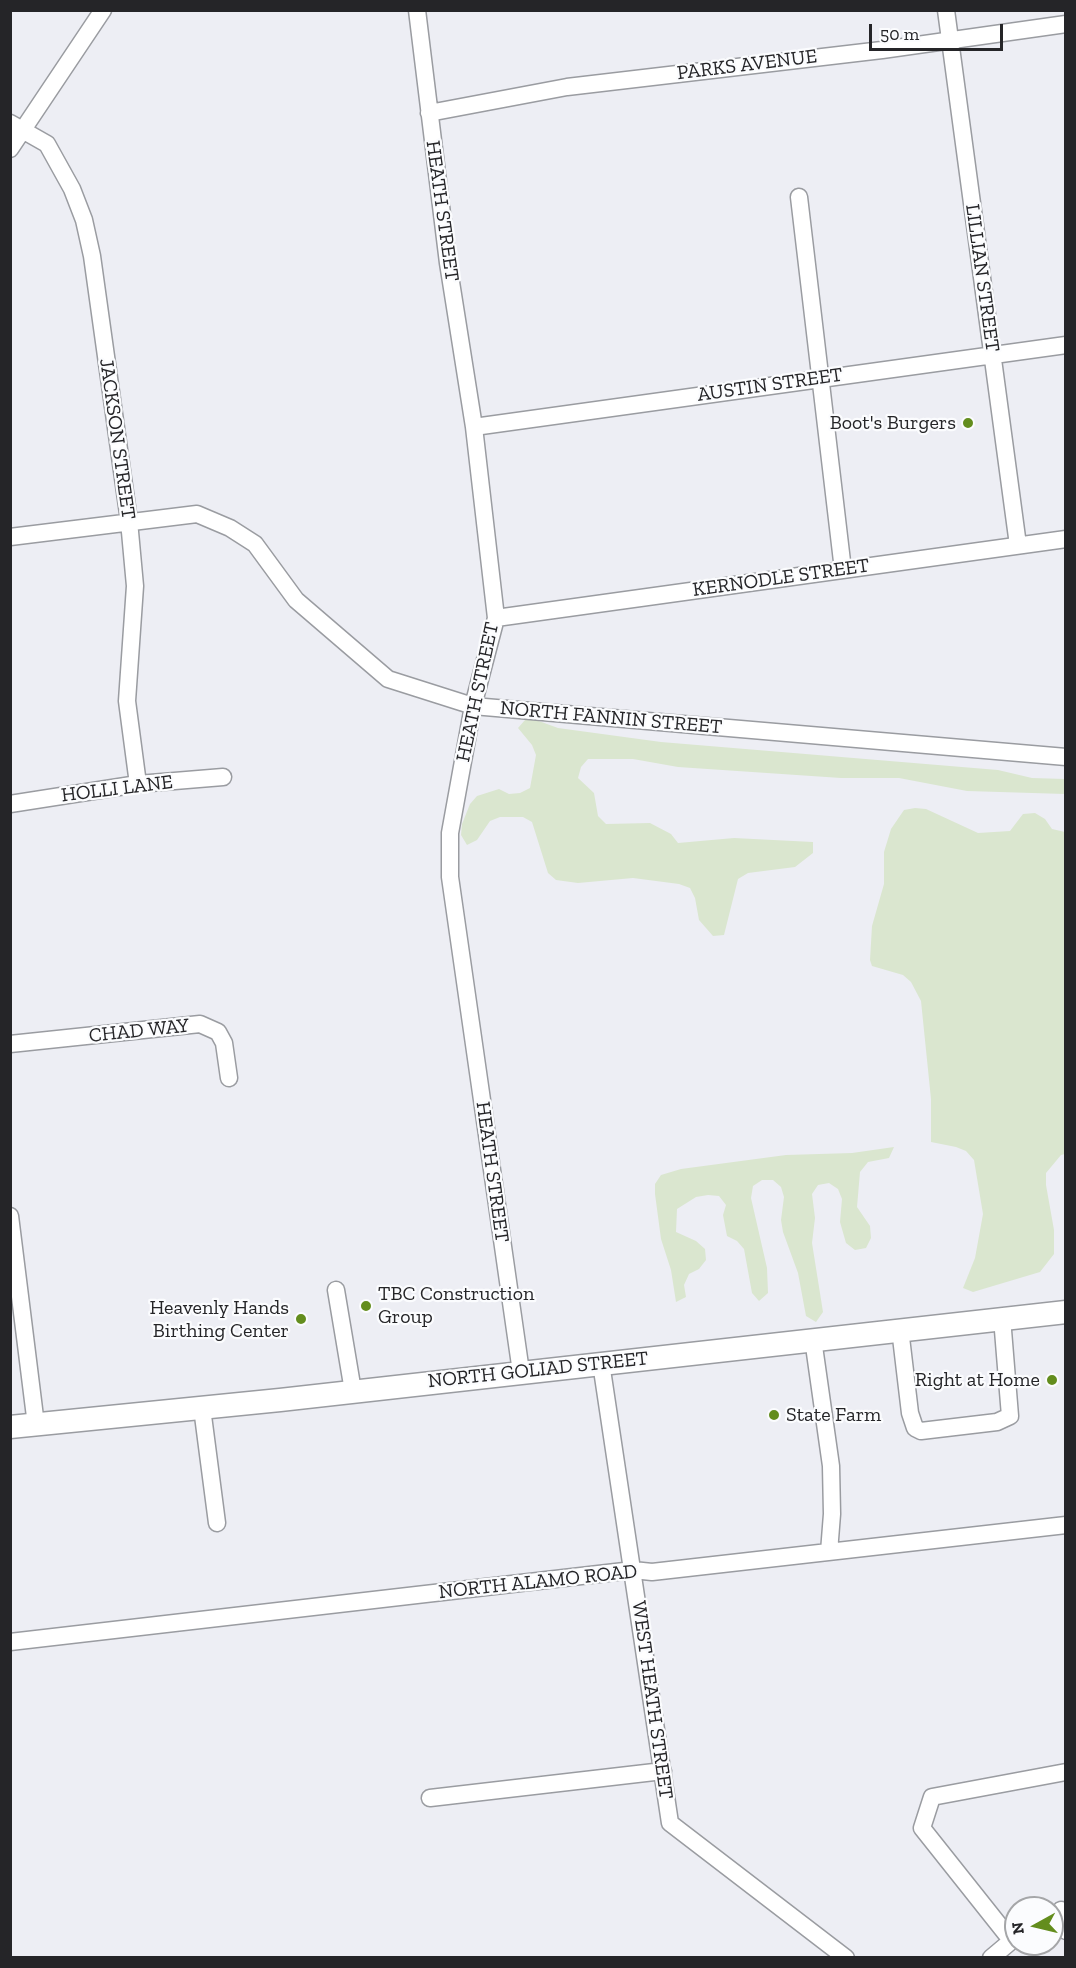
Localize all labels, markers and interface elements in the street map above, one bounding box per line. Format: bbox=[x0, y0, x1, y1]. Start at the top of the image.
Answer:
scale bar bbox=[872, 12, 1006, 50]
text: 50 m bbox=[880, 23, 919, 45]
street label: PARKS AVENUE bbox=[676, 44, 818, 86]
street label: HEATH STREET bbox=[420, 139, 464, 283]
street label: LILLIAN STREET bbox=[960, 202, 1004, 354]
street label: JACKSON STREET bbox=[94, 357, 140, 521]
street label: AUSTIN STREET bbox=[696, 363, 844, 407]
place label: Boot's Burgers bbox=[830, 411, 956, 435]
marker: Boot's Burgers bbox=[961, 416, 975, 430]
street label: KERNODLE STREET bbox=[691, 554, 871, 602]
street label: HEATH STREET bbox=[451, 620, 505, 764]
street label: NORTH FANNIN STREET bbox=[499, 696, 723, 740]
street label: HOLLI LANE bbox=[60, 770, 174, 808]
street label: CHAD WAY bbox=[88, 1014, 190, 1048]
street label: HEATH STREET bbox=[470, 1100, 514, 1244]
place label: TBC Construction Group bbox=[378, 1282, 534, 1329]
place label: Heavenly Hands Birthing Center bbox=[149, 1296, 289, 1343]
marker: TBC Construction Group bbox=[359, 1299, 373, 1313]
marker: Heavenly Hands Birthing Center bbox=[294, 1312, 308, 1326]
street label: NORTH GOLIAD STREET bbox=[427, 1346, 649, 1394]
place label: Right at Home bbox=[915, 1368, 1040, 1392]
marker: Right at Home bbox=[1045, 1373, 1059, 1387]
place label: State Farm bbox=[786, 1403, 881, 1427]
marker: State Farm bbox=[767, 1408, 781, 1422]
street label: NORTH ALAMO ROAD bbox=[437, 1560, 639, 1604]
street label: WEST HEATH STREET bbox=[626, 1599, 678, 1801]
north arrow bbox=[1004, 1896, 1064, 1956]
text: N bbox=[1007, 1921, 1028, 1936]

